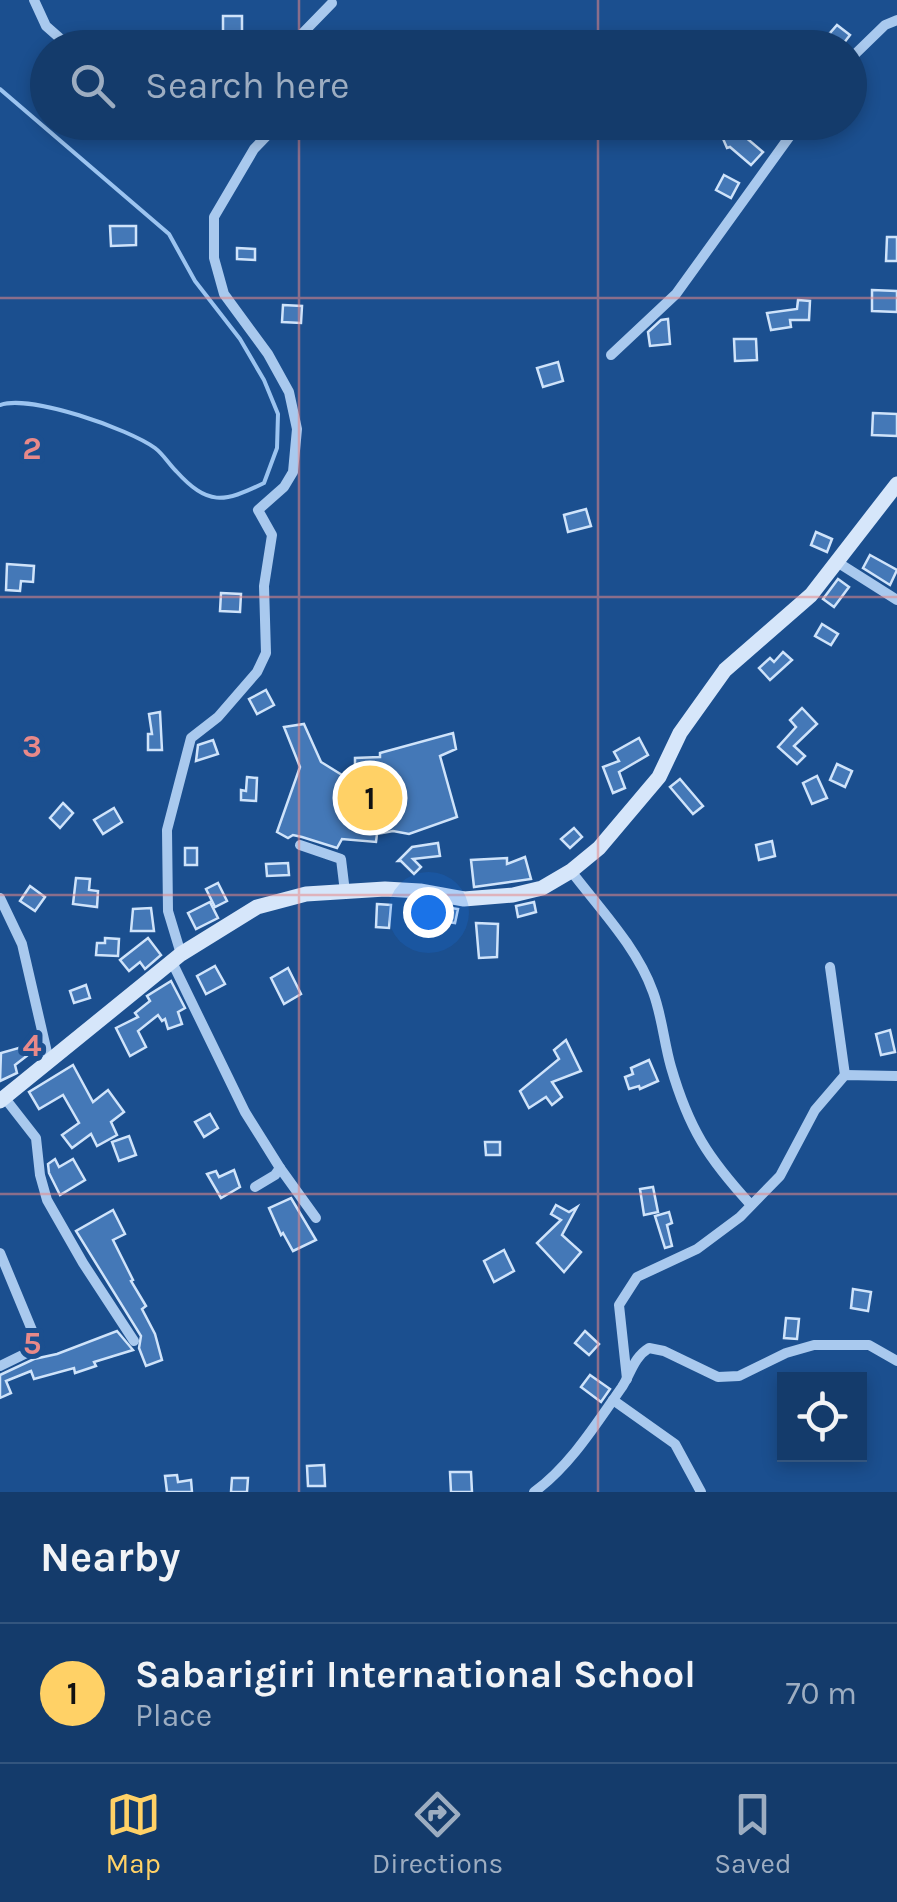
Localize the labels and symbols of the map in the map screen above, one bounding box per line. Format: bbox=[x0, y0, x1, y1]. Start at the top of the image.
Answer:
text: 2 bbox=[22, 430, 42, 467]
text: 3 bbox=[22, 728, 42, 765]
pin: 1 bbox=[338, 760, 402, 836]
your location bbox=[403, 887, 454, 938]
text: 4 bbox=[22, 1027, 42, 1064]
text: 5 bbox=[23, 1325, 41, 1362]

